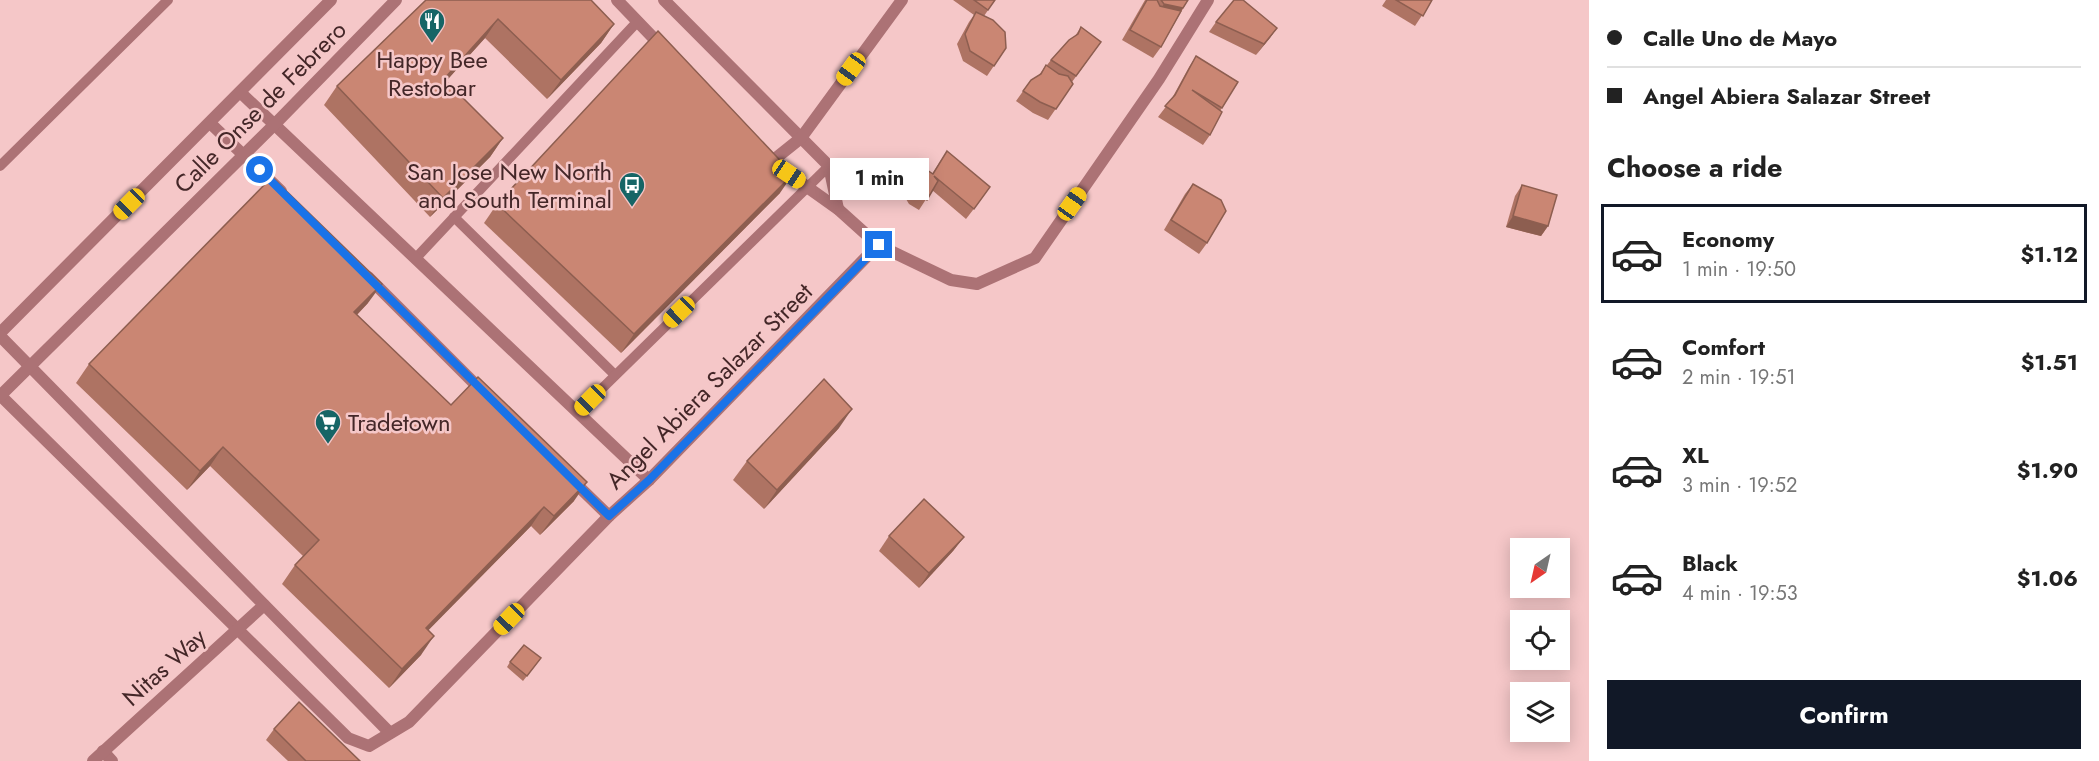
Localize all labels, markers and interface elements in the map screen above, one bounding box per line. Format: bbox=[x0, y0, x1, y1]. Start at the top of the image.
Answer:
restaurant icon: Happy Bee Restobar bbox=[417, 6, 447, 44]
street label: Calle Onse de Febrero bbox=[166, 13, 354, 201]
text: Calle Uno de Mayo bbox=[1643, 22, 1837, 54]
place label: Happy Bee Restobar bbox=[376, 42, 488, 105]
car bbox=[833, 49, 869, 89]
text: Angel Abiera Salazar Street bbox=[1643, 80, 1930, 112]
text: Choose a ride bbox=[1607, 148, 1782, 187]
place label: San Jose New North and South Terminal bbox=[407, 154, 612, 217]
route start bbox=[246, 156, 273, 183]
car bbox=[769, 156, 809, 192]
callout: 1 min bbox=[830, 158, 928, 200]
text: 1 min bbox=[855, 164, 904, 193]
bus stop icon: San Jose New North and South Terminal bbox=[617, 170, 647, 208]
car bbox=[1054, 184, 1090, 224]
car bbox=[110, 185, 148, 223]
text: Economy bbox=[1682, 223, 1774, 255]
icon: car bbox=[1610, 227, 1664, 281]
route end bbox=[865, 231, 892, 258]
text: $1.12 bbox=[2020, 238, 2078, 270]
text: 1 min · 19:50 bbox=[1682, 255, 1796, 284]
street label: Angel Abiera Salazar Street bbox=[598, 275, 820, 497]
car bbox=[660, 293, 698, 331]
text: Comfort bbox=[1682, 331, 1765, 363]
icon: car bbox=[1610, 335, 1664, 389]
text: $1.51 bbox=[2021, 346, 2078, 378]
text: 2 min · 19:51 bbox=[1682, 363, 1795, 392]
car bbox=[571, 381, 609, 419]
place label: Tradetown bbox=[348, 405, 450, 440]
supermarket icon: Tradetown bbox=[313, 407, 343, 445]
text: XL bbox=[1682, 439, 1709, 471]
icon: car bbox=[1610, 443, 1664, 497]
text: $1.90 bbox=[2017, 454, 2078, 486]
text: 3 min · 19:52 bbox=[1682, 471, 1797, 500]
north arrow bbox=[1510, 538, 1570, 598]
map controls bbox=[1510, 538, 1570, 742]
text: Black bbox=[1682, 547, 1738, 579]
icon: car bbox=[1610, 551, 1664, 605]
text: $1.06 bbox=[2017, 562, 2078, 594]
text: 4 min · 19:53 bbox=[1682, 579, 1798, 608]
car bbox=[490, 600, 528, 638]
button: locate bbox=[1510, 610, 1570, 670]
street label: Nitas Way bbox=[114, 619, 214, 714]
button: Confirm bbox=[1607, 680, 2081, 749]
button: layers bbox=[1510, 682, 1570, 742]

